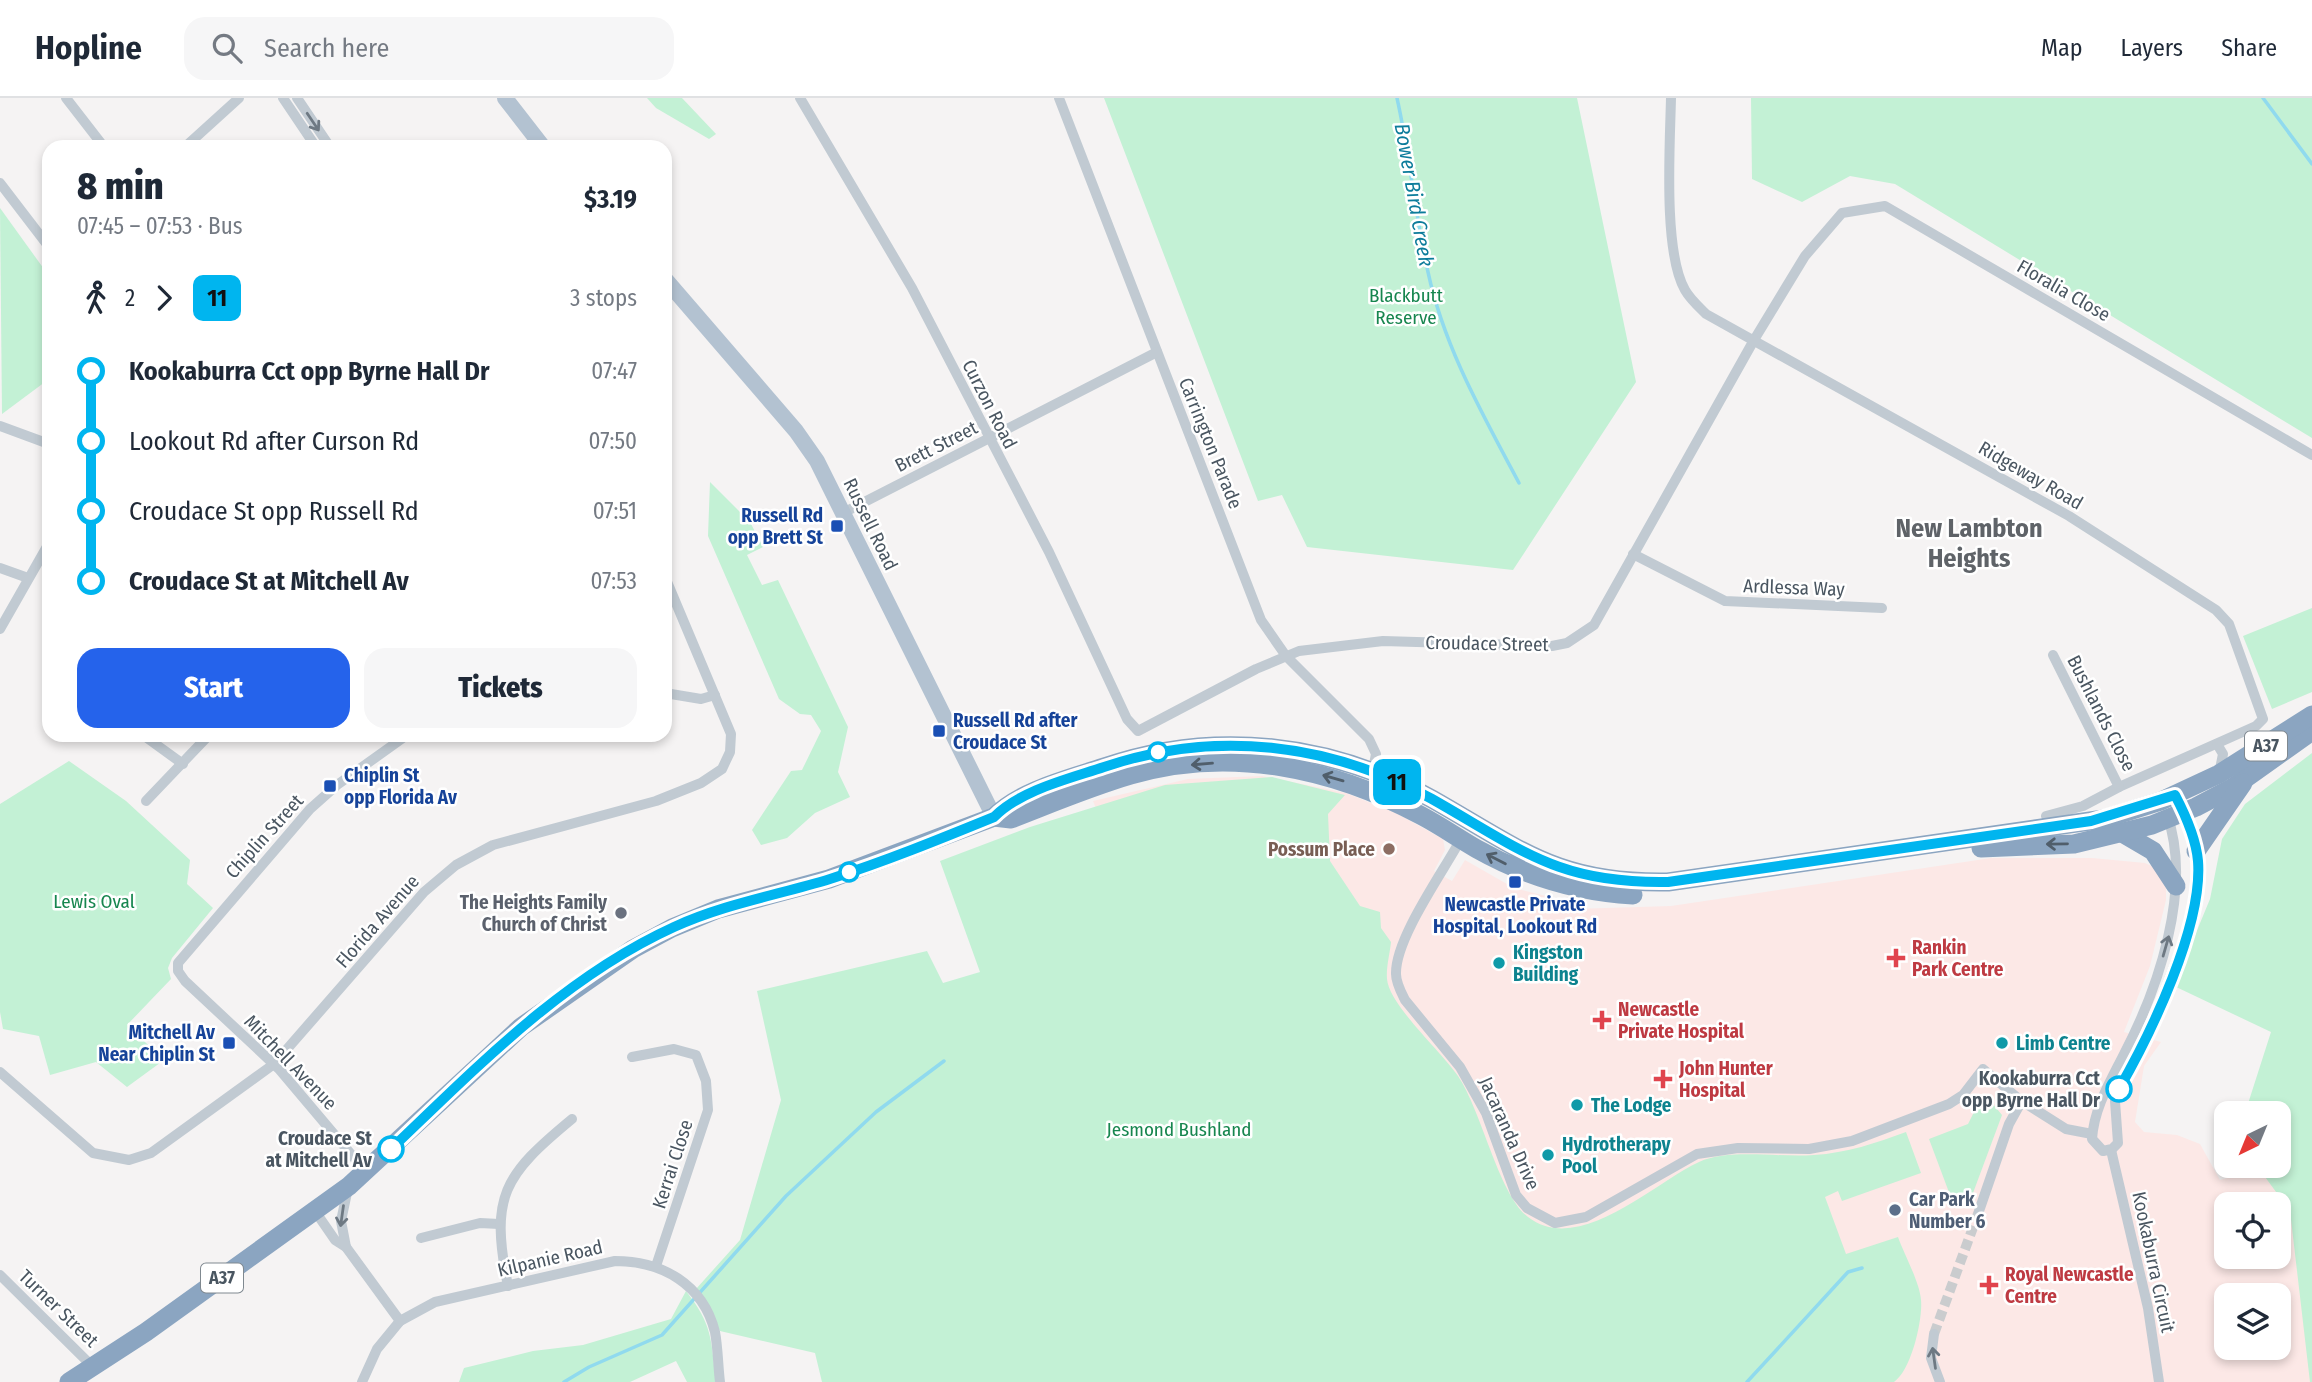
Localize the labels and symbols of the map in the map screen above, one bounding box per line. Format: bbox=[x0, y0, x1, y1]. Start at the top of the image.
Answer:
one-way arrow bbox=[306, 112, 320, 132]
water label: Bower Bird Creek bbox=[1389, 121, 1439, 269]
street label: Floralia Close bbox=[2013, 255, 2114, 326]
park label: Blackbutt Reserve bbox=[1369, 284, 1444, 329]
street label: Curzon Road bbox=[957, 356, 1022, 453]
street label: Carrington Parade bbox=[1174, 374, 1247, 512]
street label: Brett Street bbox=[891, 416, 982, 477]
street label: Ridgeway Road bbox=[1974, 436, 2087, 515]
street label: Russell Road bbox=[838, 474, 903, 574]
place label: Russell Rd opp Brett St bbox=[728, 504, 823, 549]
district label: New Lambton Heights bbox=[1895, 513, 2043, 574]
marker: Russell Rd opp Brett St bbox=[829, 518, 845, 534]
street label: Ardlessa Way bbox=[1743, 574, 1846, 601]
street label: Croudace Street bbox=[1425, 631, 1550, 656]
street label: Bushlands Close bbox=[2062, 651, 2141, 775]
place label: Russell Rd after Croudace St bbox=[953, 709, 1078, 754]
marker: Russell Rd after Croudace St bbox=[931, 723, 947, 739]
road number: A37 bbox=[2245, 732, 2287, 760]
unlabelled marker bbox=[1148, 742, 1168, 762]
one-way arrow bbox=[1191, 758, 1213, 771]
line badge: 11 bbox=[1366, 759, 1428, 805]
place label: Chiplin St opp Florida Av bbox=[344, 764, 458, 809]
one-way arrow bbox=[1323, 770, 1345, 783]
marker: Chiplin St opp Florida Av bbox=[322, 778, 338, 794]
street label: Chiplin Street bbox=[221, 789, 309, 883]
place label: Possum Place bbox=[1268, 838, 1375, 861]
one-way arrow bbox=[2046, 838, 2069, 851]
marker: Possum Place bbox=[1381, 841, 1397, 857]
one-way arrow bbox=[1486, 852, 1507, 865]
unlabelled marker bbox=[839, 862, 859, 882]
street label: Florida Avenue bbox=[331, 870, 424, 972]
marker: Newcastle Private Hospital, Lookout Rd bbox=[1507, 874, 1523, 890]
park label: Lewis Oval bbox=[53, 890, 135, 913]
place label: The Heights Family Church of Christ bbox=[460, 891, 608, 936]
place label: Newcastle Private Hospital, Lookout Rd bbox=[1433, 893, 1597, 938]
marker: The Heights Family Church of Christ bbox=[613, 905, 629, 921]
one-way arrow bbox=[2160, 935, 2173, 957]
place label: Rankin Park Centre bbox=[1912, 936, 2004, 981]
place label: Kingston Building bbox=[1513, 941, 1583, 986]
marker: Rankin Park Centre bbox=[1886, 948, 1906, 968]
marker: Kingston Building bbox=[1491, 955, 1507, 971]
place label: Newcastle Private Hospital bbox=[1618, 998, 1745, 1043]
street label: Mitchell Avenue bbox=[240, 1010, 342, 1115]
marker: Newcastle Private Hospital bbox=[1592, 1010, 1612, 1030]
place label: Mitchell Av Near Chiplin St bbox=[98, 1021, 216, 1066]
place label: Limb Centre bbox=[2016, 1032, 2111, 1055]
marker: Mitchell Av Near Chiplin St bbox=[221, 1035, 237, 1051]
marker: Limb Centre bbox=[1994, 1035, 2010, 1051]
place label: John Hunter Hospital bbox=[1678, 1057, 1774, 1102]
place label: Kookaburra Cct opp Byrne Hall Dr bbox=[1962, 1067, 2101, 1112]
marker: John Hunter Hospital bbox=[1653, 1069, 1673, 1089]
street label: Jacaranda Drive bbox=[1474, 1073, 1545, 1193]
marker: Kookaburra Cct opp Byrne Hall Dr bbox=[2106, 1076, 2132, 1102]
place label: The Lodge bbox=[1591, 1094, 1672, 1117]
marker: The Lodge bbox=[1569, 1097, 1585, 1113]
north arrow bbox=[2214, 1101, 2291, 1178]
street label: Kerrai Close bbox=[647, 1117, 698, 1212]
park label: Jesmond Bushland bbox=[1107, 1118, 1251, 1141]
place label: Croudace St at Mitchell Av bbox=[266, 1127, 373, 1172]
place label: Hydrotherapy Pool bbox=[1562, 1133, 1672, 1178]
marker: Croudace St at Mitchell Av bbox=[378, 1136, 404, 1162]
marker: Hydrotherapy Pool bbox=[1540, 1147, 1556, 1163]
place label: Car Park Number 6 bbox=[1909, 1188, 1986, 1233]
street label: Kookaburra Circuit bbox=[2127, 1189, 2180, 1335]
marker: Car Park Number 6 bbox=[1887, 1202, 1903, 1218]
one-way arrow bbox=[336, 1204, 349, 1227]
street label: Kilpanie Road bbox=[495, 1235, 605, 1282]
place label: Royal Newcastle Centre bbox=[2005, 1263, 2134, 1308]
road number: A37 bbox=[201, 1264, 243, 1293]
street label: Turner Street bbox=[14, 1265, 104, 1353]
marker: Royal Newcastle Centre bbox=[1979, 1275, 1999, 1295]
one-way arrow bbox=[1927, 1347, 1940, 1370]

